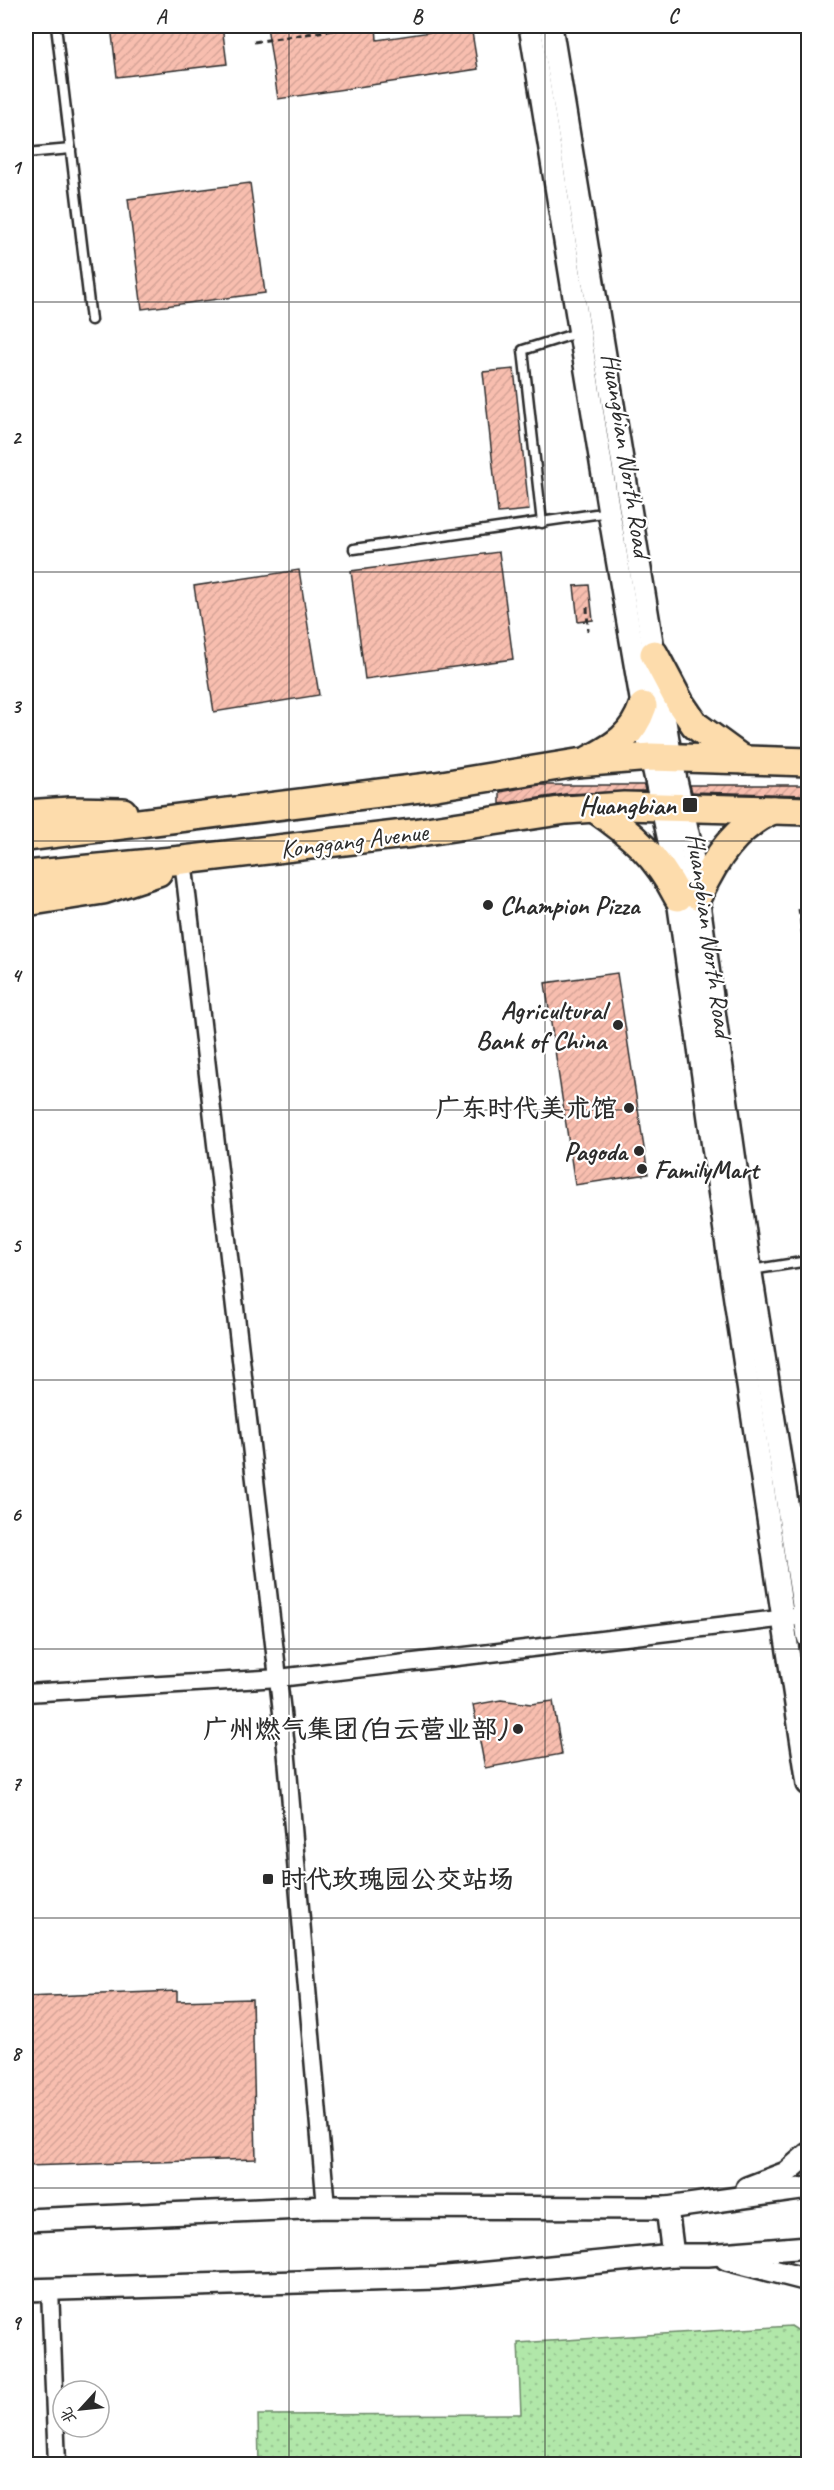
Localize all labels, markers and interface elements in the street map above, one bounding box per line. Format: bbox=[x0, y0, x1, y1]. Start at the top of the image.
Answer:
text: A bbox=[156, 4, 168, 29]
text: B bbox=[412, 4, 424, 29]
text: C bbox=[668, 4, 680, 29]
text: 1 bbox=[12, 155, 23, 180]
street label: Huangbian North Road bbox=[594, 351, 660, 563]
text: 2 bbox=[12, 425, 23, 450]
text: 3 bbox=[12, 694, 23, 719]
place label: Huangbian bbox=[579, 789, 677, 822]
marker: Huangbian bbox=[681, 796, 699, 814]
street label: Konggang Avenue bbox=[278, 815, 431, 866]
street label: Huangbian North Road bbox=[679, 831, 741, 1043]
place label: Champion Pizza bbox=[500, 889, 642, 922]
marker: Champion Pizza bbox=[481, 898, 495, 912]
text: 4 bbox=[12, 963, 24, 988]
place label: Agricultural Bank of China bbox=[476, 994, 611, 1057]
marker: Agricultural Bank of China bbox=[611, 1018, 625, 1032]
place label: 广东时代美术馆 bbox=[435, 1092, 617, 1125]
marker: 广东时代美术馆 bbox=[622, 1101, 636, 1115]
place label: Pagoda bbox=[564, 1135, 629, 1168]
marker: Pagoda bbox=[632, 1144, 646, 1158]
place label: FamilyMart bbox=[654, 1153, 762, 1186]
marker: FamilyMart bbox=[635, 1162, 649, 1176]
text: 5 bbox=[12, 1233, 23, 1258]
text: 6 bbox=[11, 1502, 22, 1527]
place label: 广州燃气集团(白云营业部) bbox=[203, 1713, 508, 1746]
marker: 广州燃气集团(白云营业部) bbox=[511, 1722, 525, 1736]
text: 7 bbox=[12, 1771, 23, 1796]
place label: 时代玫瑰园公交站场 bbox=[280, 1863, 514, 1896]
marker: 时代玫瑰园公交站场 bbox=[261, 1872, 275, 1886]
text: 8 bbox=[12, 2041, 24, 2066]
text: 9 bbox=[12, 2310, 23, 2335]
north arrow bbox=[51, 2379, 111, 2439]
text: 北 bbox=[56, 2404, 81, 2427]

